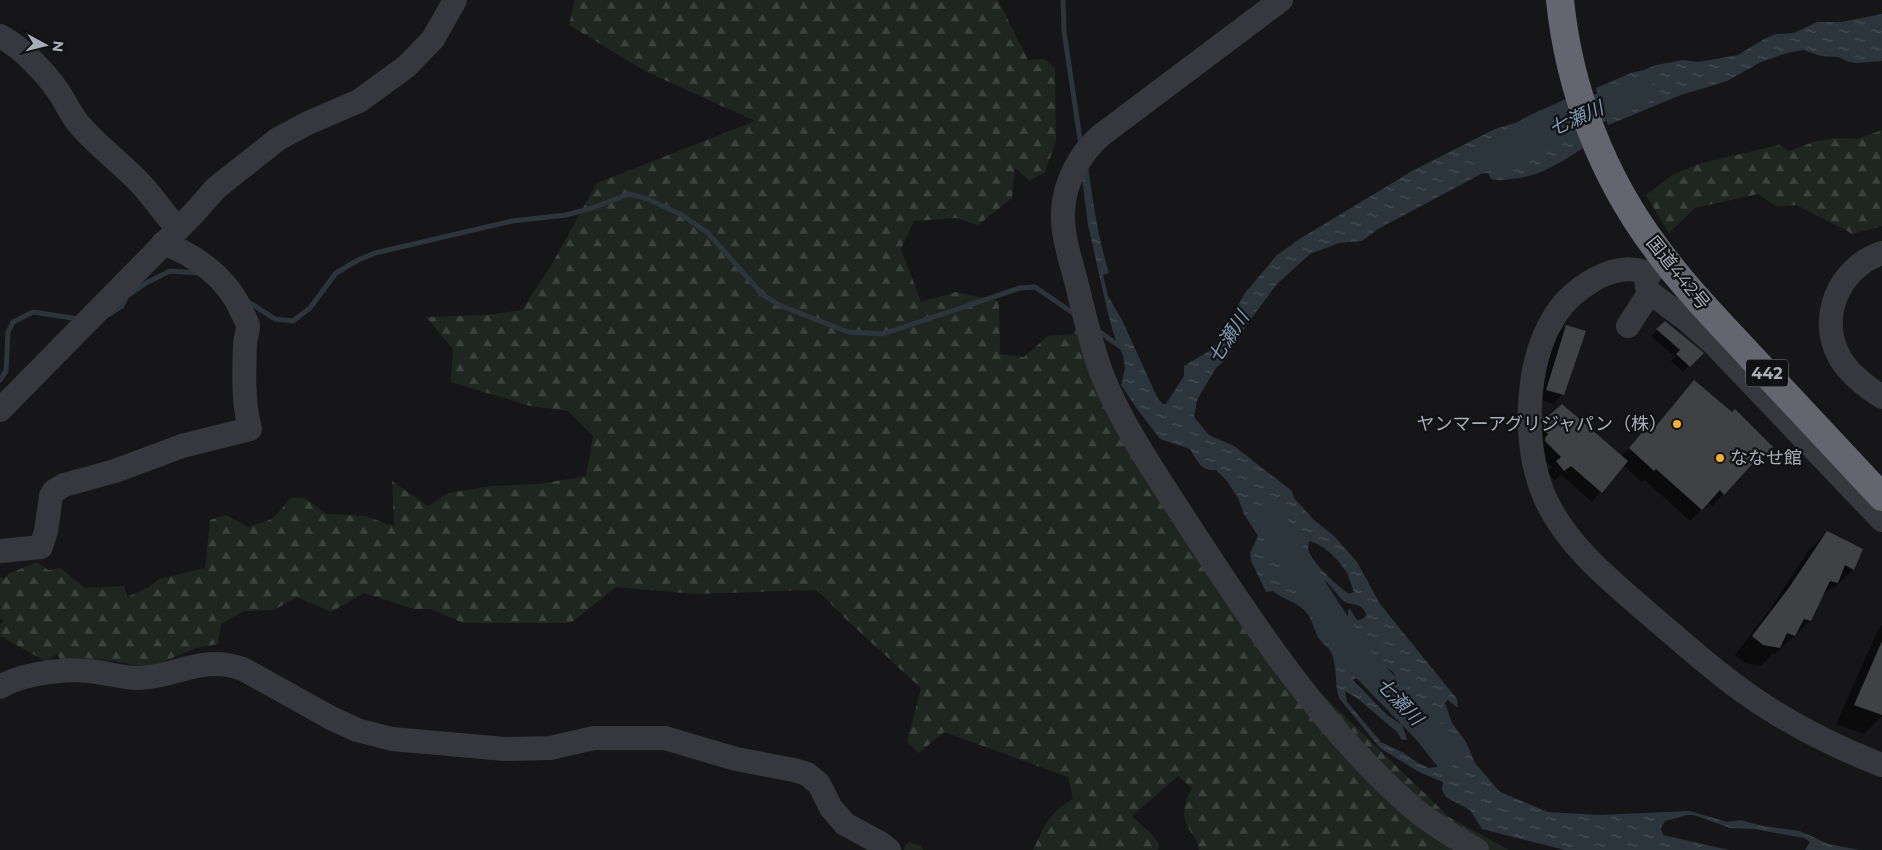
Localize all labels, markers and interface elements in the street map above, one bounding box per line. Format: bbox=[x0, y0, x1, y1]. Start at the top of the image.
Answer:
north arrow bbox=[20, 20, 70, 70]
text: N bbox=[48, 40, 68, 53]
water label: 七瀬川 bbox=[1545, 96, 1609, 141]
street label: 国道442号 bbox=[1642, 232, 1714, 314]
water label: 七瀬川 bbox=[1203, 305, 1255, 367]
road number: 442 bbox=[1746, 359, 1788, 386]
place label: ヤンマーアグリジャパン（株） bbox=[1417, 413, 1667, 435]
marker: ヤンマーアグリジャパン（株） bbox=[1671, 418, 1683, 430]
place label: ななせ館 bbox=[1730, 447, 1802, 469]
marker: ななせ館 bbox=[1714, 452, 1726, 464]
water label: 七瀬川 bbox=[1372, 673, 1429, 731]

